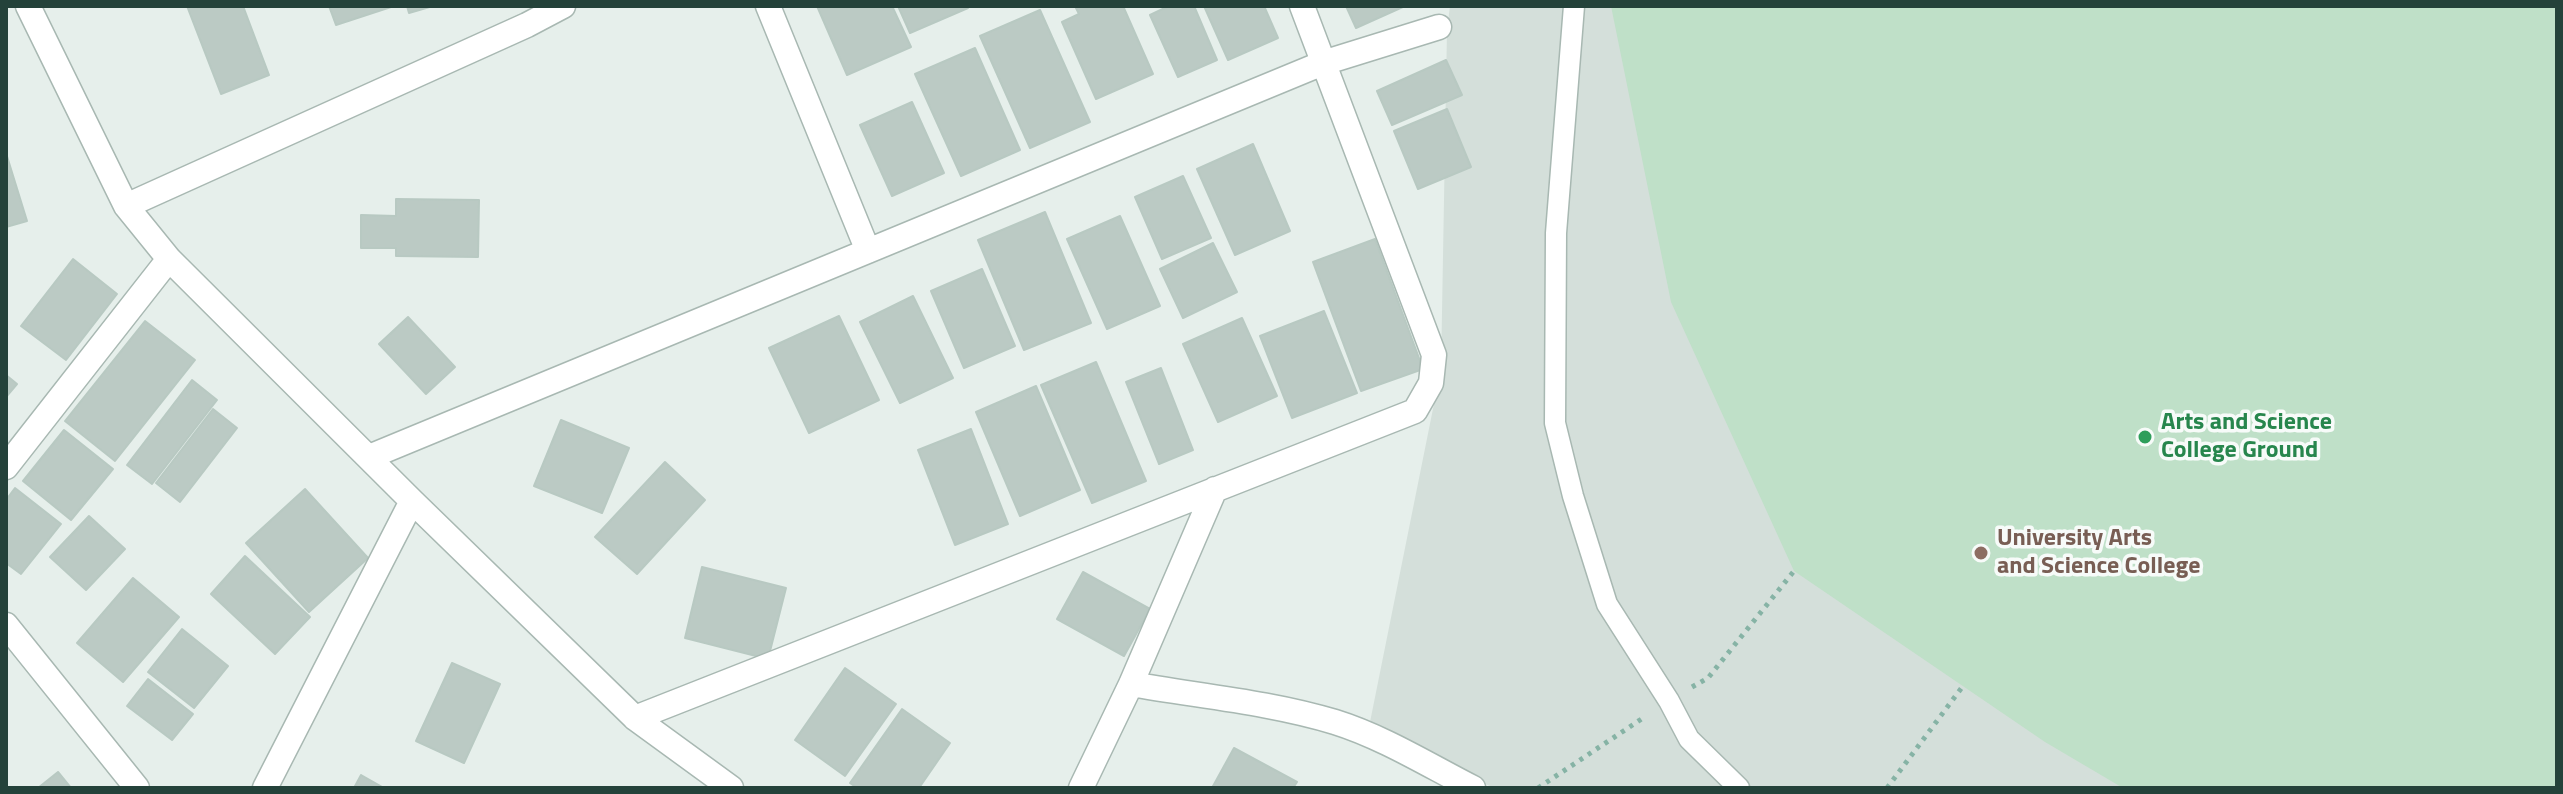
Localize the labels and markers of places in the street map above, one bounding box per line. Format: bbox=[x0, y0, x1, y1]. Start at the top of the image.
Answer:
place label: Arts and Science College Ground bbox=[2161, 409, 2332, 465]
marker: Arts and Science College Ground bbox=[2136, 428, 2154, 446]
place label: University Arts and Science College bbox=[1997, 525, 2200, 581]
marker: University Arts and Science College bbox=[1972, 544, 1990, 562]

